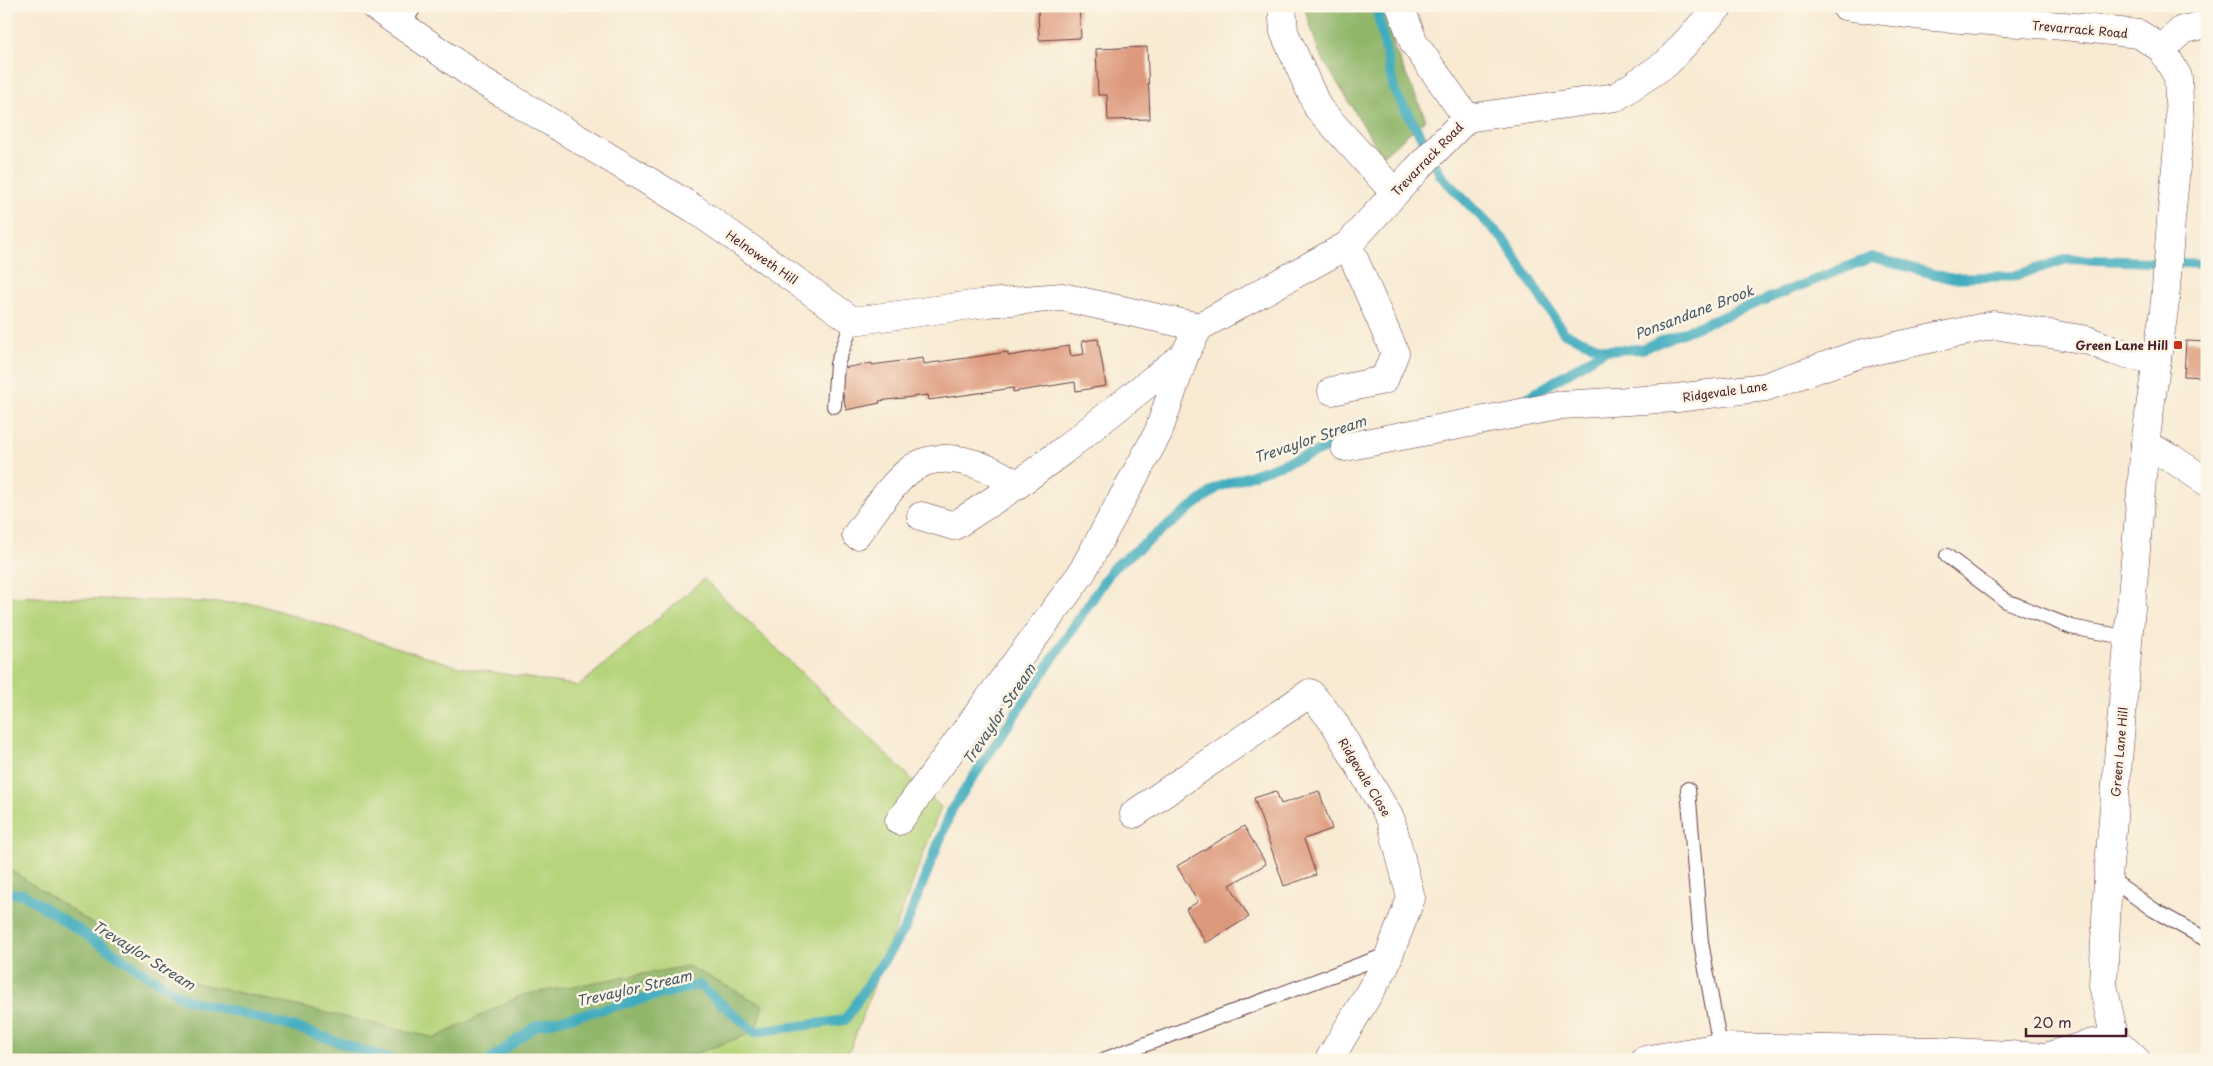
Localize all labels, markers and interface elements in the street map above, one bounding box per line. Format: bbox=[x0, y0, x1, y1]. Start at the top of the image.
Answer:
street label: Trevarrack Road bbox=[2031, 16, 2129, 42]
street label: Trevarrack Road bbox=[1387, 118, 1467, 200]
street label: Helnoweth Hill bbox=[722, 226, 802, 288]
water label: Ponsandane Brook bbox=[1631, 279, 1757, 344]
place label: Green Lane Hill bbox=[2075, 336, 2168, 354]
marker: Green Lane Hill bbox=[2172, 339, 2184, 351]
street label: Ridgevale Lane bbox=[1681, 376, 1769, 406]
water label: Trevaylor Stream bbox=[1251, 410, 1369, 468]
water label: Trevaylor Stream bbox=[957, 659, 1041, 769]
street label: Green Lane Hill bbox=[2106, 706, 2132, 798]
street label: Ridgevale Close bbox=[1334, 734, 1396, 820]
water label: Trevaylor Stream bbox=[89, 915, 200, 995]
water label: Trevaylor Stream bbox=[574, 964, 694, 1011]
scale bar bbox=[2026, 1006, 2126, 1038]
text: 20 m bbox=[2033, 1010, 2072, 1033]

